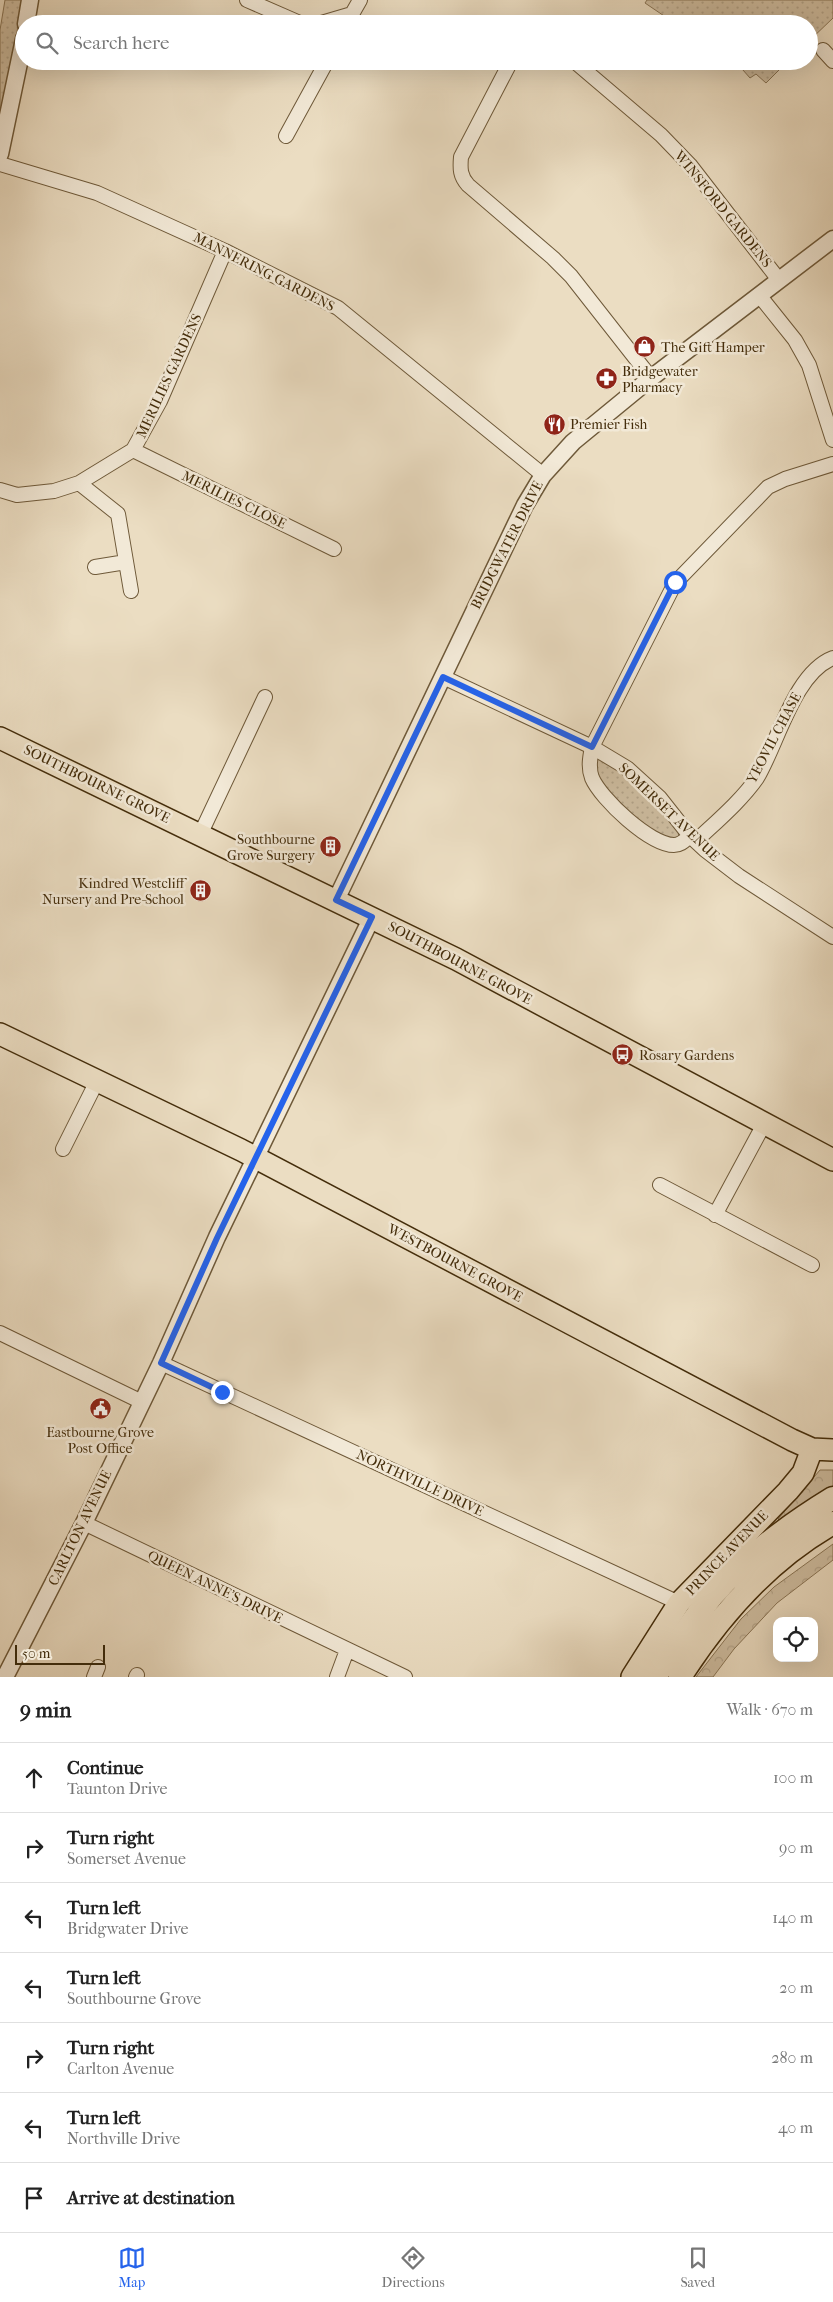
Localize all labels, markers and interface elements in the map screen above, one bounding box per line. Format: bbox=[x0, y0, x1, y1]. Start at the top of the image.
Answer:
search box bbox=[15, 15, 818, 70]
icon: search bbox=[33, 29, 61, 57]
text: Search here bbox=[73, 32, 169, 54]
street label: WINSFORD GARDENS bbox=[670, 146, 775, 271]
street label: MANNERING GARDENS bbox=[190, 229, 338, 315]
street label: MERILIES GARDENS bbox=[133, 311, 205, 441]
shop icon: The Gift Hamper bbox=[633, 335, 657, 359]
place label: The Gift Hamper bbox=[661, 339, 765, 356]
place label: Bridgewater Pharmacy bbox=[622, 363, 698, 396]
pharmacy icon: Bridgewater Pharmacy bbox=[594, 367, 618, 391]
restaurant icon: Premier Fish bbox=[542, 412, 566, 436]
place label: Premier Fish bbox=[570, 416, 648, 433]
street label: MERILIES CLOSE bbox=[179, 467, 290, 533]
street label: BRIDGWATER DRIVE bbox=[467, 478, 547, 612]
route start bbox=[664, 571, 687, 594]
street label: YEOVIL CHASE bbox=[742, 689, 805, 787]
street label: SOUTHBOURNE GROVE bbox=[21, 741, 173, 827]
street label: SOMERSET AVENUE bbox=[615, 759, 723, 865]
place label: Southbourne Grove Surgery bbox=[227, 831, 316, 864]
building icon: Southbourne Grove Surgery bbox=[319, 835, 343, 859]
place label: Kindred Westcliff Nursery and Pre-School bbox=[42, 875, 188, 908]
building icon: Kindred Westcliff Nursery and Pre-School bbox=[188, 879, 212, 903]
street label: SOUTHBOURNE GROVE bbox=[385, 918, 535, 1008]
bus stop icon: Rosary Gardens bbox=[611, 1043, 635, 1067]
place label: Rosary Gardens bbox=[639, 1047, 734, 1064]
street label: WESTBOURNE GROVE bbox=[384, 1220, 526, 1306]
route end bbox=[211, 1381, 234, 1404]
public building icon: Eastbourne Grove Post Office bbox=[88, 1397, 112, 1421]
place label: Eastbourne Grove Post Office bbox=[46, 1424, 154, 1457]
street label: NORTHVILLE DRIVE bbox=[354, 1446, 487, 1520]
street label: CARLTON AVENUE bbox=[45, 1467, 116, 1589]
street label: PRINCE AVENUE bbox=[682, 1507, 772, 1599]
street label: QUEEN ANNE'S DRIVE bbox=[145, 1547, 286, 1627]
map controls bbox=[773, 1617, 818, 1662]
button: locate bbox=[773, 1617, 818, 1662]
scale bar bbox=[15, 1642, 105, 1665]
text: 50 m bbox=[22, 1645, 50, 1662]
text: 9 min bbox=[20, 1698, 71, 1722]
text: Walk · 670 m bbox=[726, 1700, 813, 1719]
text: Continue bbox=[67, 1757, 143, 1779]
icon: ahead bbox=[20, 1764, 48, 1792]
text: 100 m bbox=[773, 1768, 813, 1787]
text: Taunton Drive bbox=[67, 1779, 168, 1798]
text: Turn right bbox=[67, 1827, 154, 1849]
icon: right bbox=[20, 1834, 48, 1862]
text: 90 m bbox=[779, 1838, 813, 1857]
text: Somerset Avenue bbox=[67, 1849, 186, 1868]
text: Turn left bbox=[67, 1897, 141, 1919]
icon: left bbox=[20, 1904, 48, 1932]
text: 140 m bbox=[772, 1908, 813, 1927]
text: Bridgwater Drive bbox=[67, 1919, 188, 1938]
text: Turn left bbox=[67, 1967, 141, 1989]
icon: left bbox=[20, 1974, 48, 2002]
text: 20 m bbox=[779, 1978, 813, 1997]
text: Southbourne Grove bbox=[67, 1989, 201, 2008]
text: Turn right bbox=[67, 2037, 154, 2059]
icon: right bbox=[20, 2044, 48, 2072]
text: 280 m bbox=[771, 2048, 813, 2067]
text: Carlton Avenue bbox=[67, 2059, 174, 2078]
text: Turn left bbox=[67, 2107, 141, 2129]
icon: left bbox=[20, 2114, 48, 2142]
text: 40 m bbox=[778, 2118, 813, 2137]
text: Northville Drive bbox=[67, 2129, 180, 2148]
icon: arrive bbox=[20, 2184, 48, 2212]
text: Arrive at destination bbox=[67, 2187, 235, 2209]
tab: Map bbox=[118, 2244, 146, 2291]
tab: Directions bbox=[382, 2244, 445, 2291]
tab: Saved bbox=[680, 2244, 715, 2291]

